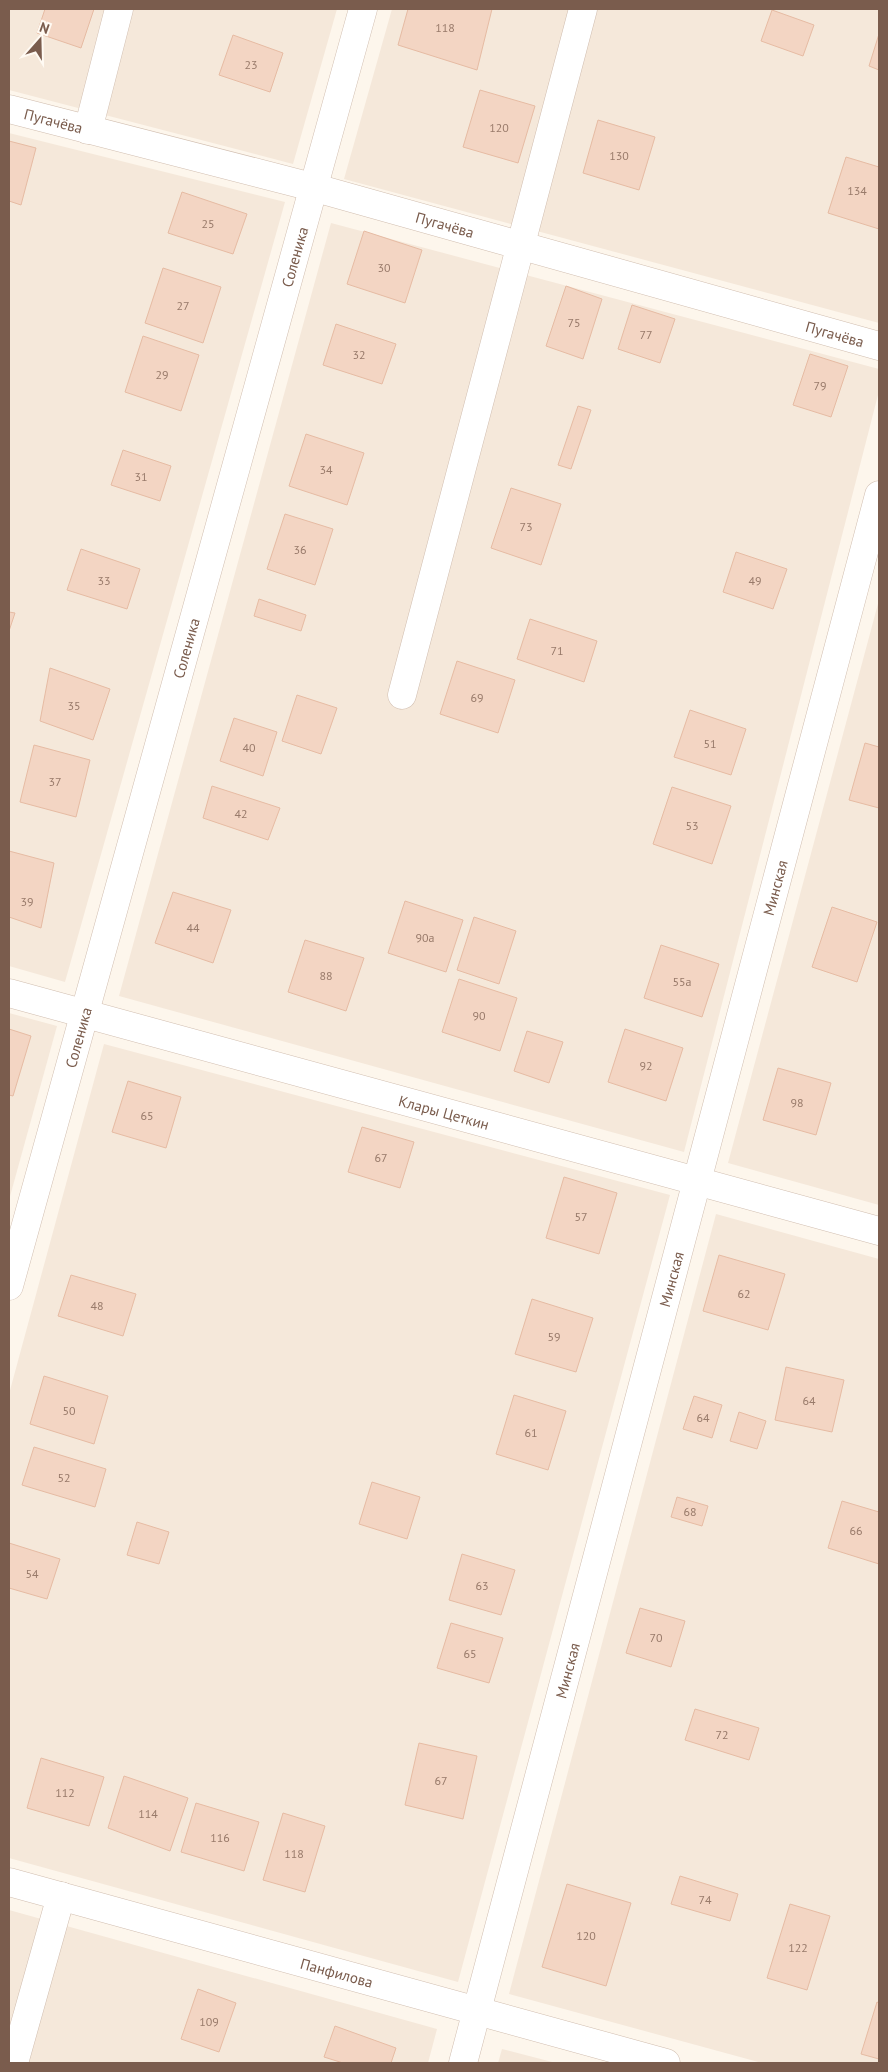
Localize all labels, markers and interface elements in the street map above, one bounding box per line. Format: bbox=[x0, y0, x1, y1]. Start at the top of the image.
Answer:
north arrow bbox=[15, 15, 65, 65]
text: N bbox=[37, 18, 52, 38]
house number: 118 bbox=[435, 20, 455, 35]
house number: 23 bbox=[244, 57, 258, 72]
street label: Пугачёва bbox=[22, 104, 85, 137]
house number: 120 bbox=[489, 120, 509, 135]
house number: 130 bbox=[609, 148, 629, 163]
house number: 134 bbox=[847, 183, 867, 198]
street label: Пугачёва bbox=[414, 207, 476, 242]
house number: 25 bbox=[201, 216, 215, 231]
street label: Соленика bbox=[277, 224, 312, 289]
house number: 30 bbox=[377, 260, 391, 275]
house number: 27 bbox=[176, 298, 190, 313]
house number: 75 bbox=[567, 315, 581, 330]
street label: Пугачёва bbox=[804, 316, 866, 351]
house number: 77 bbox=[639, 327, 653, 342]
house number: 32 bbox=[352, 347, 366, 362]
house number: 29 bbox=[155, 367, 169, 382]
house number: 79 bbox=[813, 378, 827, 393]
house number: 34 bbox=[319, 462, 333, 477]
house number: 31 bbox=[134, 469, 148, 484]
house number: 73 bbox=[519, 519, 533, 534]
house number: 36 bbox=[293, 542, 307, 557]
house number: 33 bbox=[97, 573, 111, 588]
house number: 49 bbox=[748, 573, 762, 588]
street label: Соленика bbox=[168, 616, 203, 681]
house number: 71 bbox=[550, 643, 564, 658]
house number: 69 bbox=[470, 690, 484, 705]
house number: 35 bbox=[67, 698, 81, 713]
house number: 51 bbox=[703, 736, 717, 751]
house number: 40 bbox=[242, 740, 256, 755]
house number: 37 bbox=[48, 774, 62, 789]
house number: 42 bbox=[234, 806, 248, 821]
house number: 53 bbox=[685, 818, 699, 833]
street label: Минская bbox=[758, 858, 791, 918]
house number: 39 bbox=[20, 894, 34, 909]
house number: 44 bbox=[186, 920, 200, 935]
house number: 90а bbox=[415, 930, 435, 945]
house number: 88 bbox=[319, 968, 333, 983]
house number: 55а bbox=[672, 974, 692, 989]
street label: Соленика bbox=[60, 1005, 95, 1070]
house number: 90 bbox=[472, 1008, 486, 1023]
house number: 92 bbox=[639, 1058, 653, 1073]
street label: Клары Цеткин bbox=[397, 1091, 492, 1133]
house number: 98 bbox=[790, 1095, 804, 1110]
house number: 65 bbox=[140, 1108, 154, 1123]
house number: 67 bbox=[374, 1150, 388, 1165]
house number: 57 bbox=[574, 1209, 588, 1224]
street label: Минская bbox=[655, 1249, 687, 1309]
house number: 62 bbox=[737, 1286, 751, 1301]
house number: 48 bbox=[90, 1298, 104, 1313]
house number: 59 bbox=[547, 1329, 561, 1344]
house number: 64 bbox=[802, 1393, 816, 1408]
house number: 50 bbox=[62, 1403, 76, 1418]
house number: 64 bbox=[696, 1410, 710, 1425]
house number: 61 bbox=[524, 1425, 538, 1440]
house number: 52 bbox=[57, 1470, 71, 1485]
house number: 68 bbox=[683, 1504, 697, 1519]
house number: 66 bbox=[849, 1523, 863, 1538]
house number: 54 bbox=[25, 1566, 39, 1581]
house number: 63 bbox=[475, 1578, 489, 1593]
house number: 70 bbox=[649, 1630, 663, 1645]
street label: Минская bbox=[551, 1641, 584, 1700]
house number: 65 bbox=[463, 1646, 477, 1661]
house number: 72 bbox=[715, 1727, 729, 1742]
house number: 67 bbox=[434, 1773, 448, 1788]
house number: 112 bbox=[55, 1785, 75, 1800]
house number: 114 bbox=[138, 1806, 158, 1821]
house number: 116 bbox=[210, 1830, 230, 1845]
house number: 118 bbox=[284, 1846, 304, 1861]
house number: 74 bbox=[698, 1892, 712, 1907]
house number: 120 bbox=[576, 1928, 596, 1943]
house number: 122 bbox=[788, 1940, 808, 1955]
street label: Панфилова bbox=[298, 1953, 375, 1991]
house number: 109 bbox=[199, 2014, 219, 2029]

